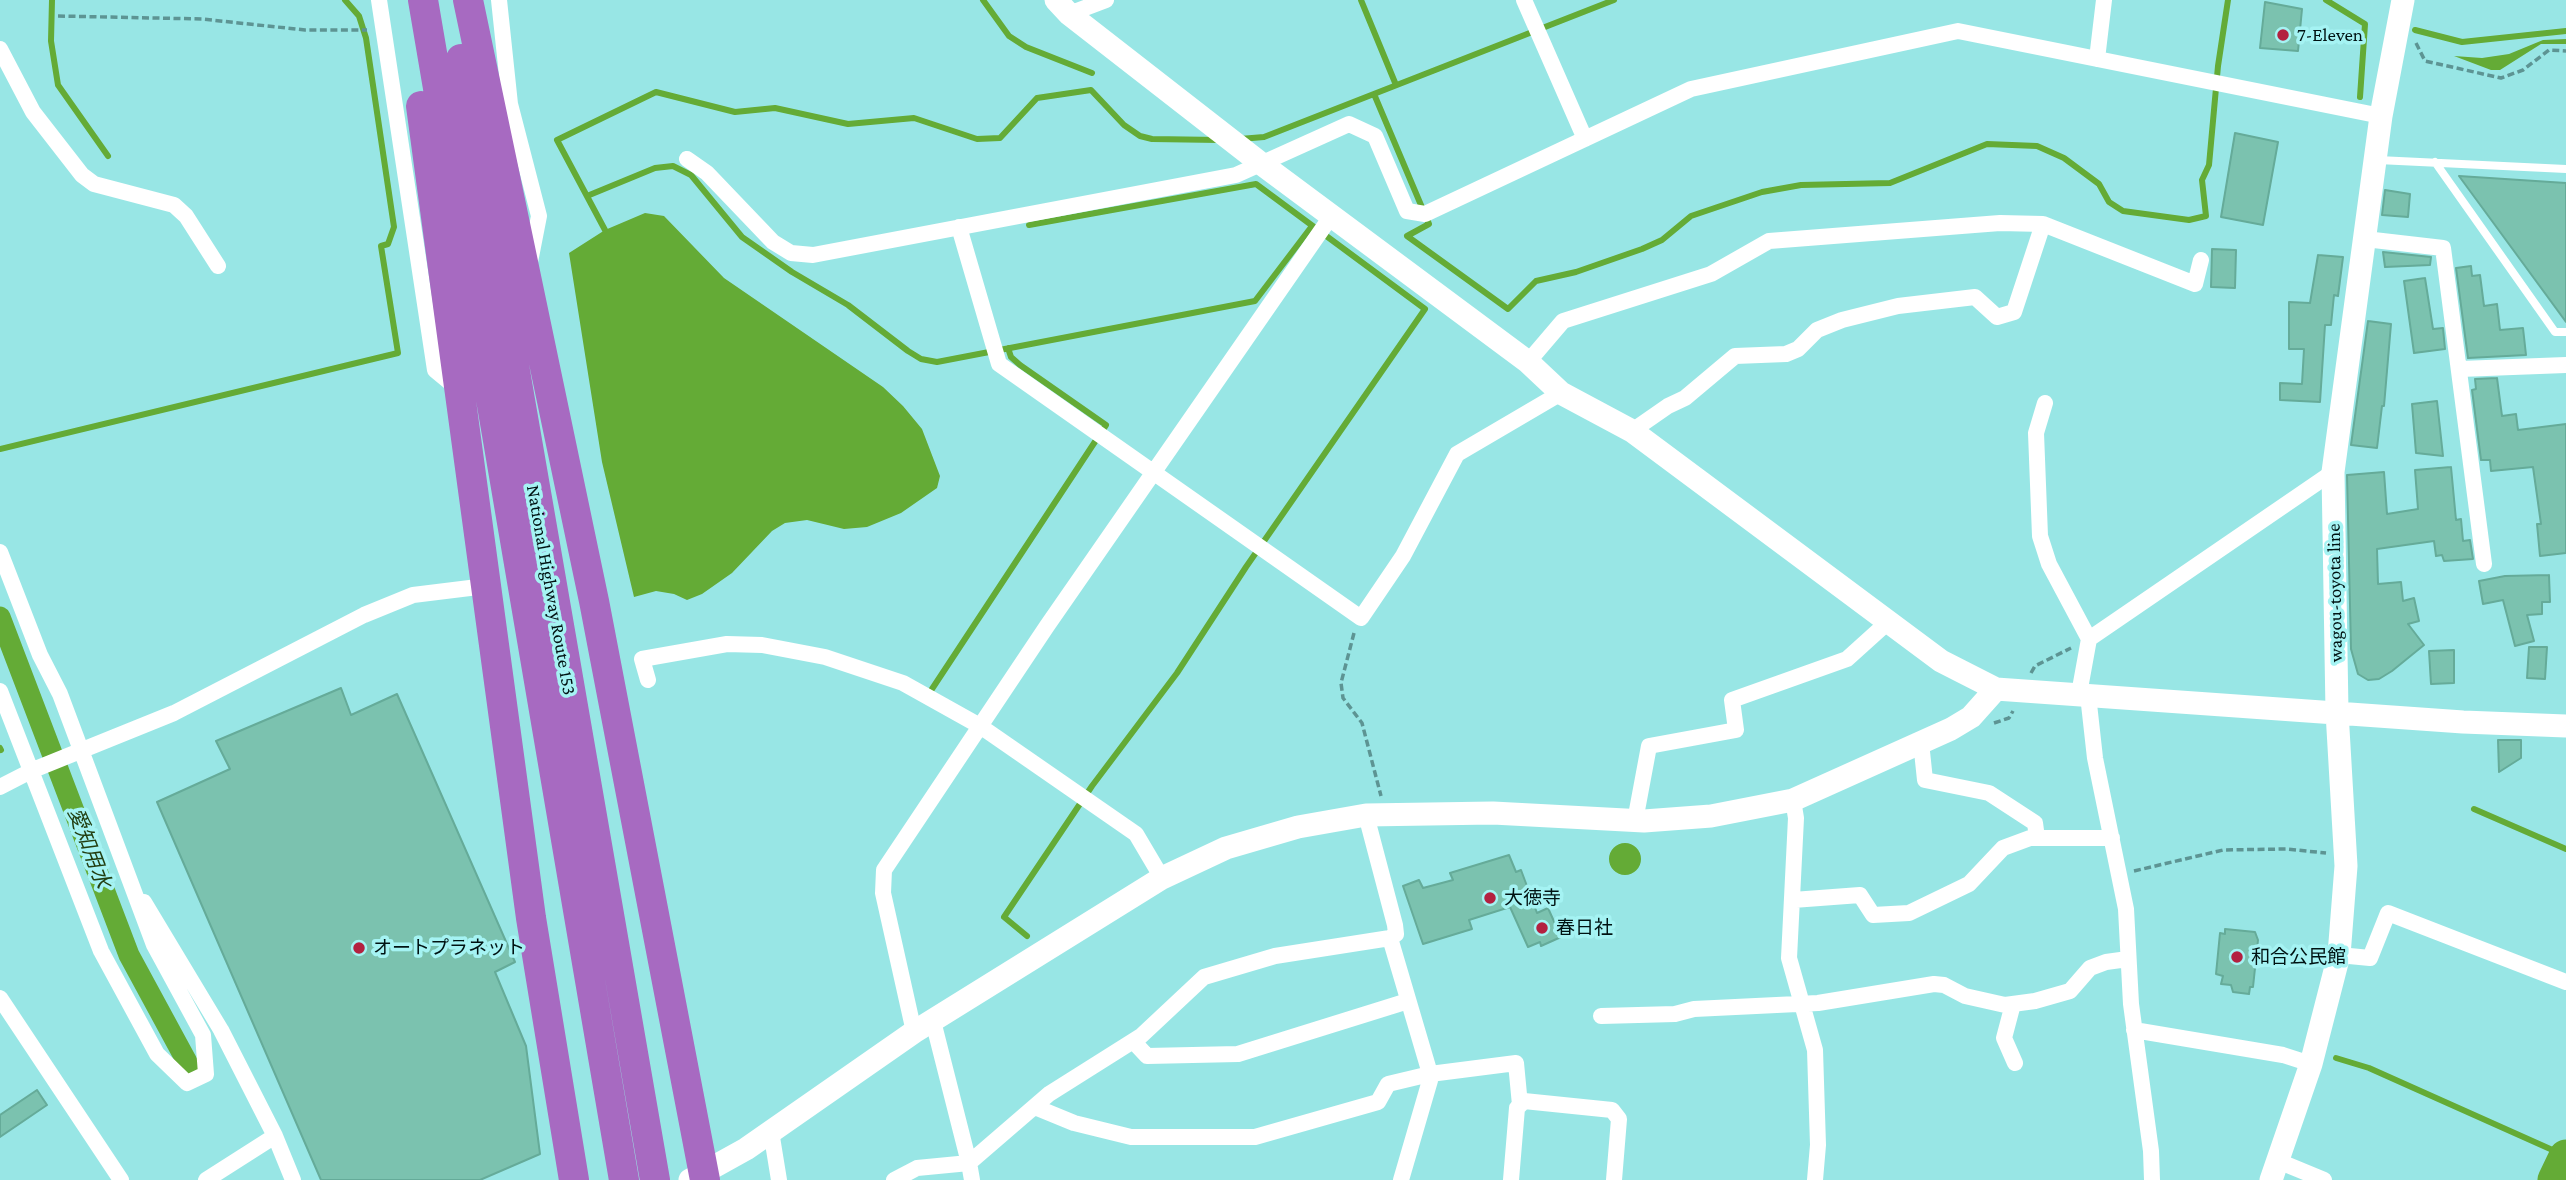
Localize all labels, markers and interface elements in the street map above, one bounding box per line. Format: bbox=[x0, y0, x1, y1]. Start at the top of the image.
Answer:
place label: 7-Eleven bbox=[2297, 24, 2363, 46]
marker: 7-Eleven bbox=[2275, 27, 2291, 43]
street label: National Highway Route 153 bbox=[521, 483, 581, 697]
street label: wagou-toyota line bbox=[2322, 523, 2348, 663]
water label: 愛知用水 bbox=[62, 804, 116, 892]
place label: 大徳寺 bbox=[1504, 887, 1561, 909]
marker: 大徳寺 bbox=[1482, 890, 1498, 906]
place label: 春日社 bbox=[1556, 917, 1613, 939]
marker: 春日社 bbox=[1534, 920, 1550, 936]
place label: オートプラネット bbox=[373, 937, 525, 959]
marker: オートプラネット bbox=[351, 940, 367, 956]
place label: 和合公民館 bbox=[2251, 946, 2346, 968]
marker: 和合公民館 bbox=[2229, 949, 2245, 965]

